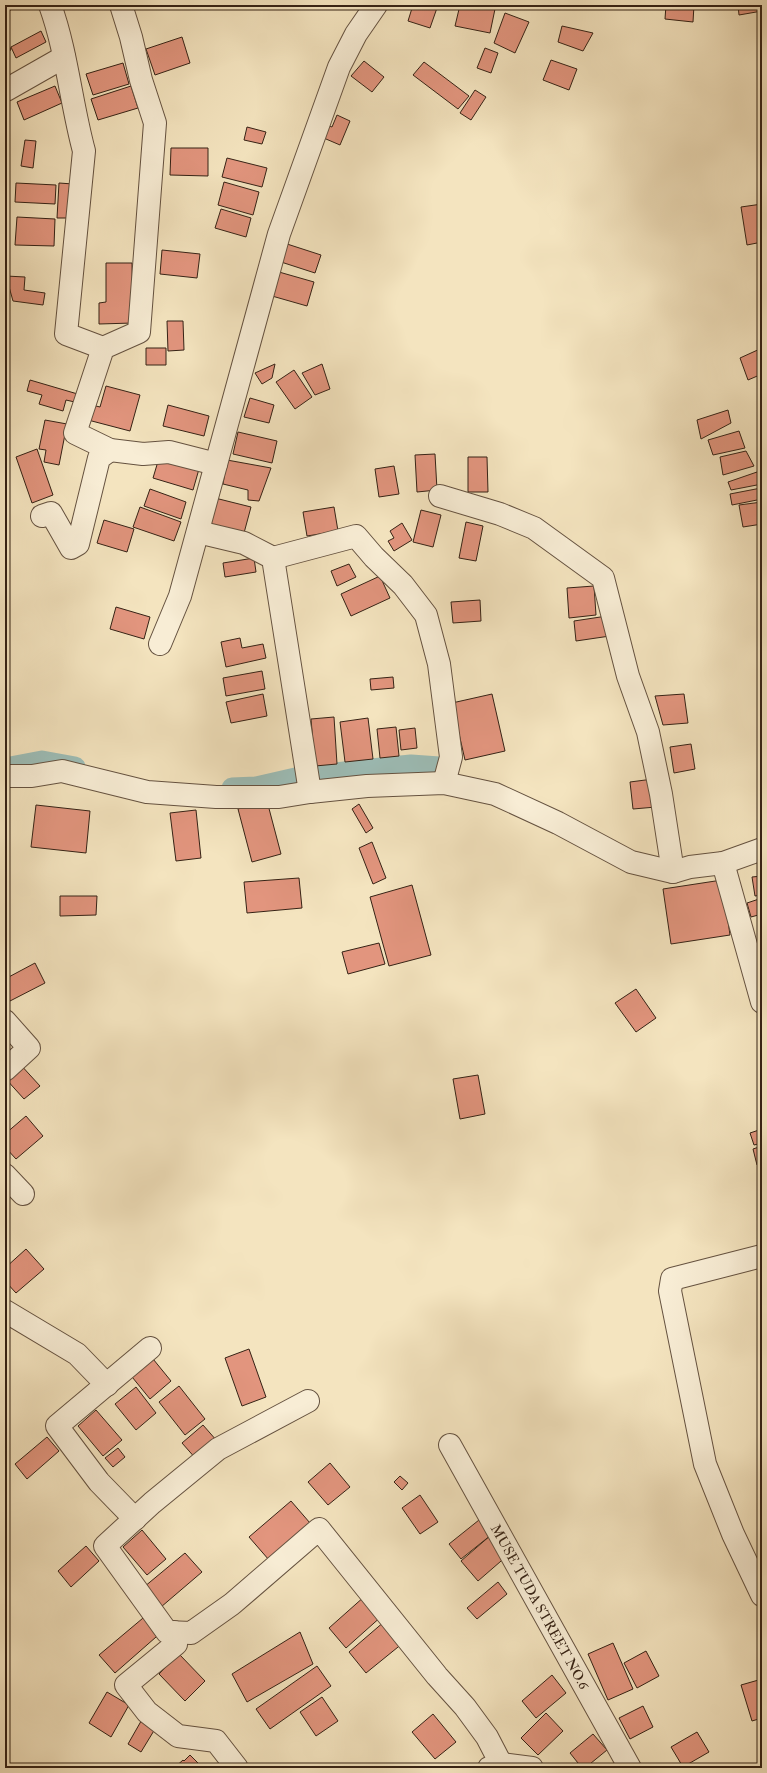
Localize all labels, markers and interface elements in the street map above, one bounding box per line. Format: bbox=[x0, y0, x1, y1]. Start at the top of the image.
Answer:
street label: MUSE TUDA STREET NO.6 bbox=[487, 1521, 593, 1693]

